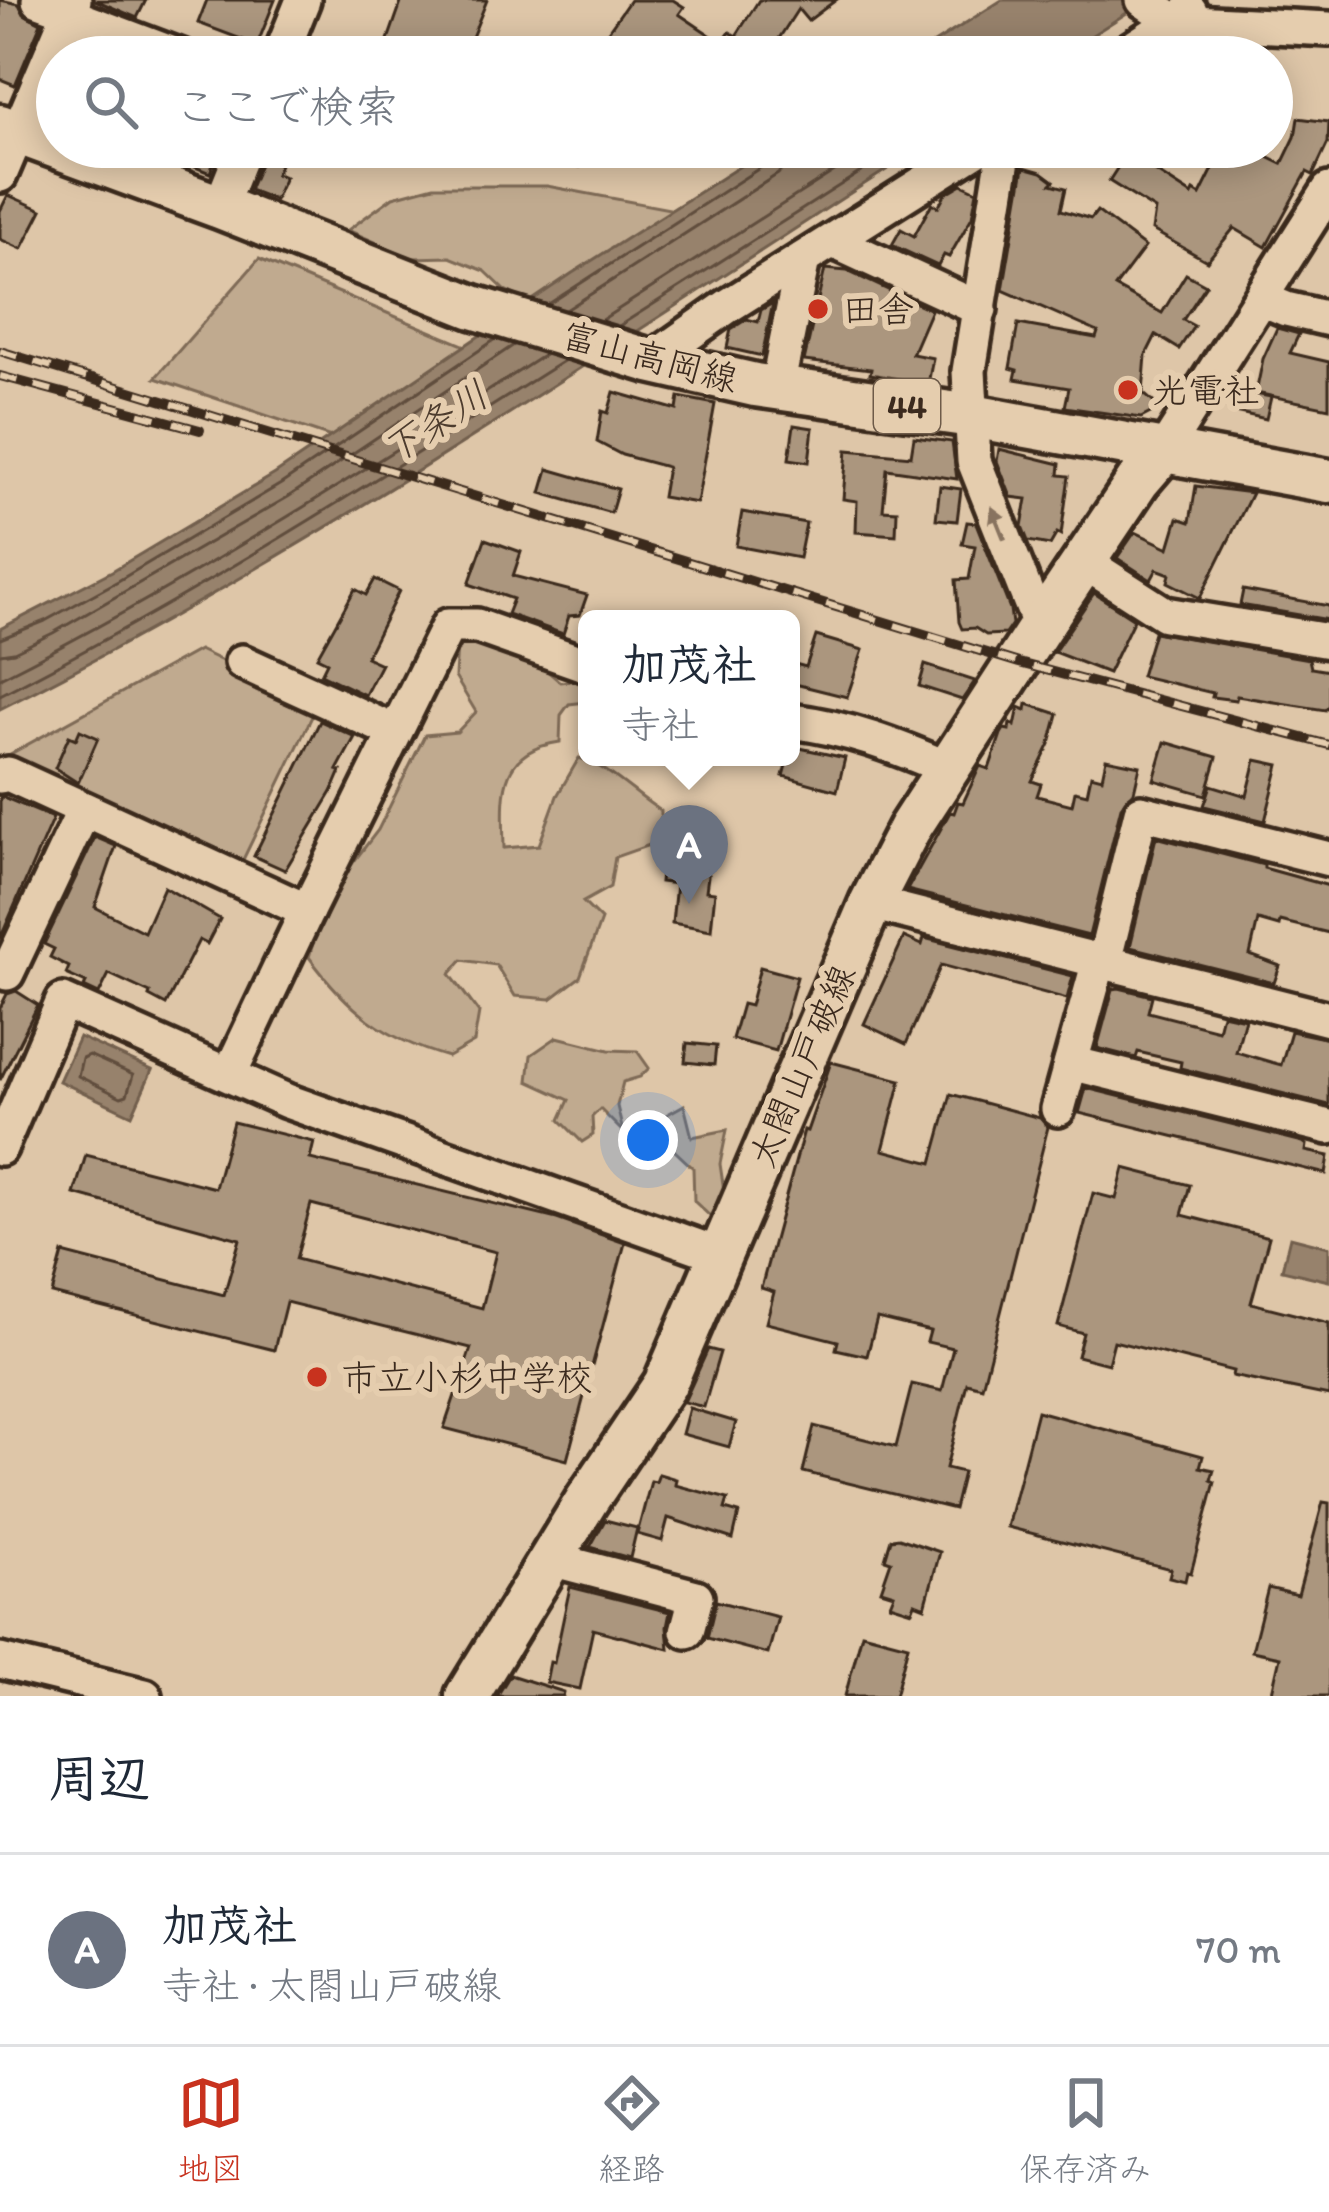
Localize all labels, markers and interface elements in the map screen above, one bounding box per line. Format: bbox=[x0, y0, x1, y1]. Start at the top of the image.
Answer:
search box bbox=[36, 36, 1293, 168]
icon: search bbox=[78, 69, 144, 135]
text: ここで検索 bbox=[174, 79, 399, 133]
place label: 田舎 bbox=[842, 288, 914, 331]
marker: 田舎 bbox=[805, 296, 831, 322]
street label: 富山高岡線 bbox=[557, 313, 743, 401]
place label: 光電社 bbox=[1152, 369, 1260, 412]
water label: 下条川 bbox=[373, 370, 497, 474]
marker: 光電社 bbox=[1115, 377, 1141, 403]
road number: 44 bbox=[874, 379, 940, 433]
one-way arrow bbox=[988, 504, 1007, 540]
popup bbox=[578, 610, 800, 766]
text: 加茂社 bbox=[621, 637, 757, 691]
text: 寺社 bbox=[621, 701, 700, 748]
pin: A bbox=[650, 805, 728, 904]
street label: 太閤山戸破線 bbox=[740, 958, 864, 1174]
your location bbox=[618, 1110, 678, 1170]
place label: 市立小杉中学校 bbox=[341, 1356, 593, 1399]
marker: 市立小杉中学校 bbox=[304, 1364, 330, 1390]
text: 周辺 bbox=[48, 1748, 150, 1809]
text: 加茂社 bbox=[162, 1898, 297, 1952]
text: A bbox=[75, 1926, 99, 1973]
text: 70 m bbox=[1196, 1926, 1281, 1973]
text: 寺社 · 太閤山戸破線 bbox=[162, 1962, 501, 2009]
tab: 地図 bbox=[178, 2070, 244, 2190]
tab: 経路 bbox=[599, 2070, 665, 2190]
tab: 保存済み bbox=[1020, 2070, 1152, 2190]

